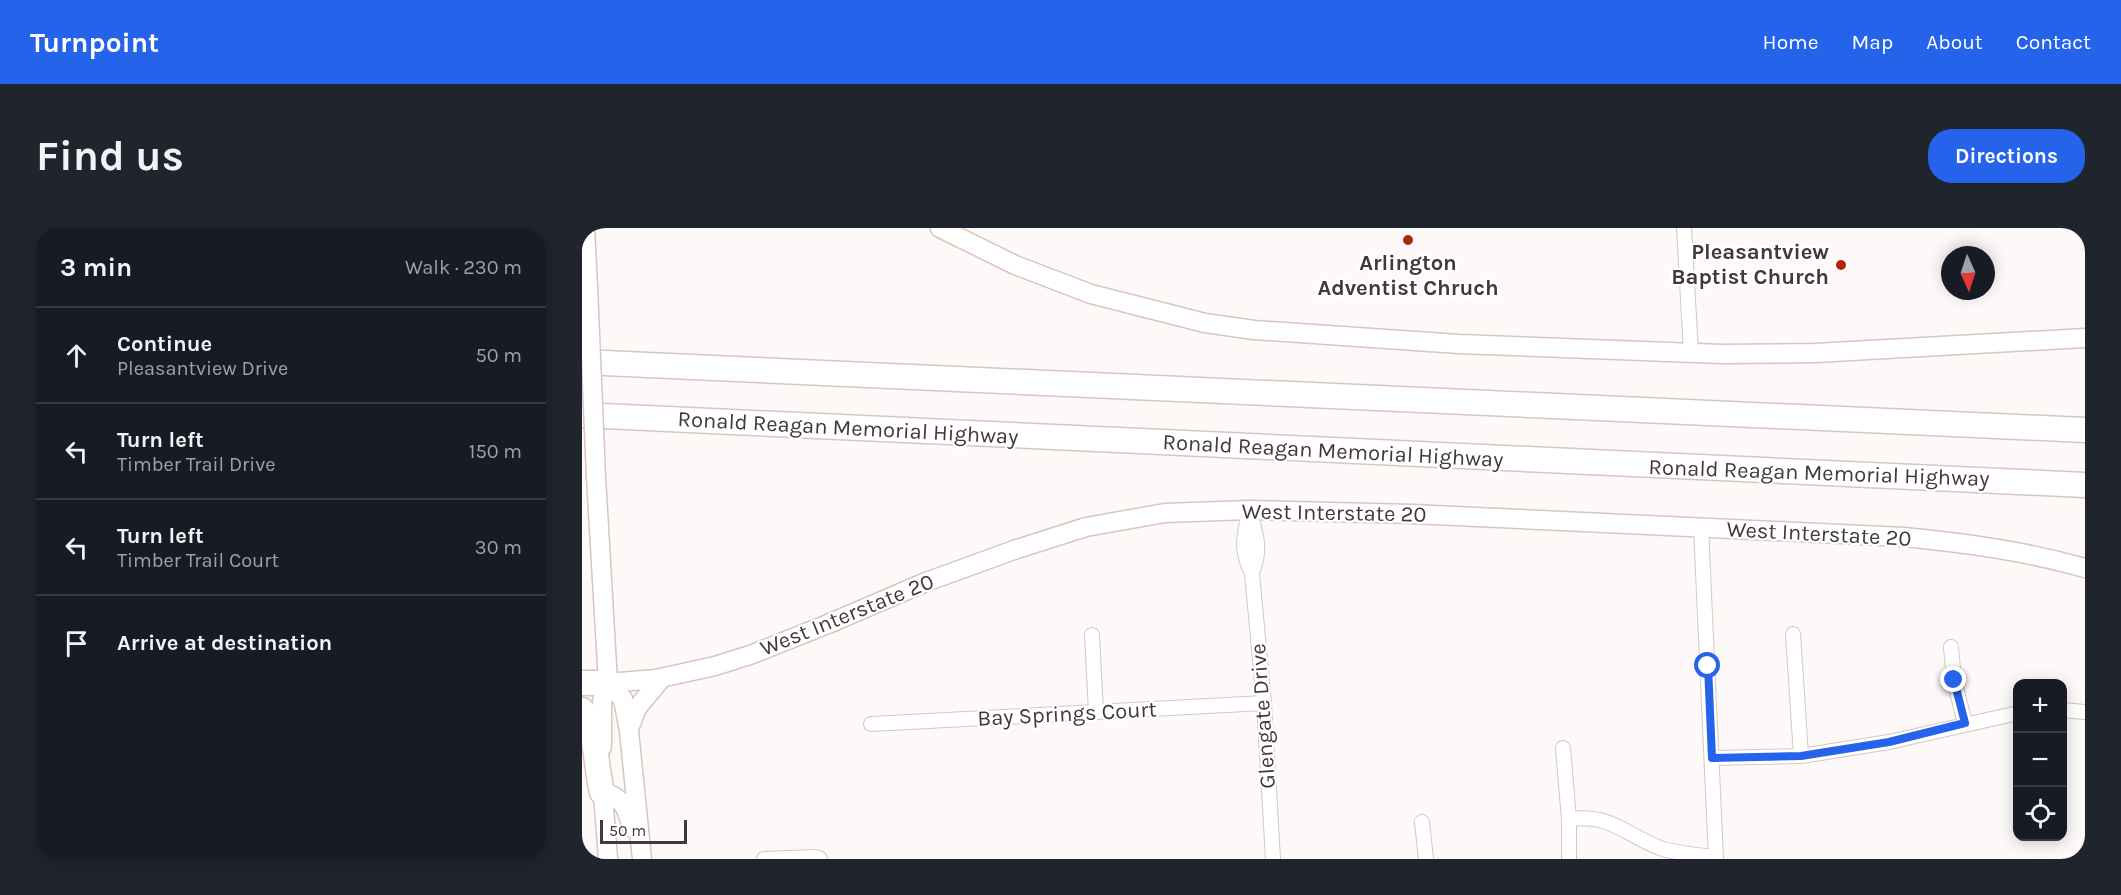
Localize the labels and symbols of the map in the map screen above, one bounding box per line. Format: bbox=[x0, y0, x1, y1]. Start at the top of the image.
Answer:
marker: Arlington Adventist Chruch bbox=[1401, 233, 1415, 247]
place label: Pleasantview Baptist Church bbox=[1671, 239, 1829, 290]
north arrow bbox=[1941, 246, 1995, 300]
place label: Arlington Adventist Chruch bbox=[1317, 250, 1499, 301]
marker: Pleasantview Baptist Church bbox=[1834, 258, 1848, 272]
street label: Ronald Reagan Memorial Highway bbox=[677, 406, 1019, 450]
street label: Ronald Reagan Memorial Highway bbox=[1162, 429, 1504, 473]
street label: Ronald Reagan Memorial Highway bbox=[1648, 454, 1990, 492]
street label: West Interstate 20 bbox=[1241, 498, 1427, 528]
street label: West Interstate 20 bbox=[1726, 516, 1912, 552]
street label: West Interstate 20 bbox=[756, 568, 938, 662]
street label: Glengate Drive bbox=[1245, 642, 1281, 790]
route start bbox=[1694, 652, 1720, 678]
route end bbox=[1940, 666, 1966, 692]
street label: Bay Springs Court bbox=[977, 696, 1157, 732]
scale bar bbox=[600, 817, 687, 844]

